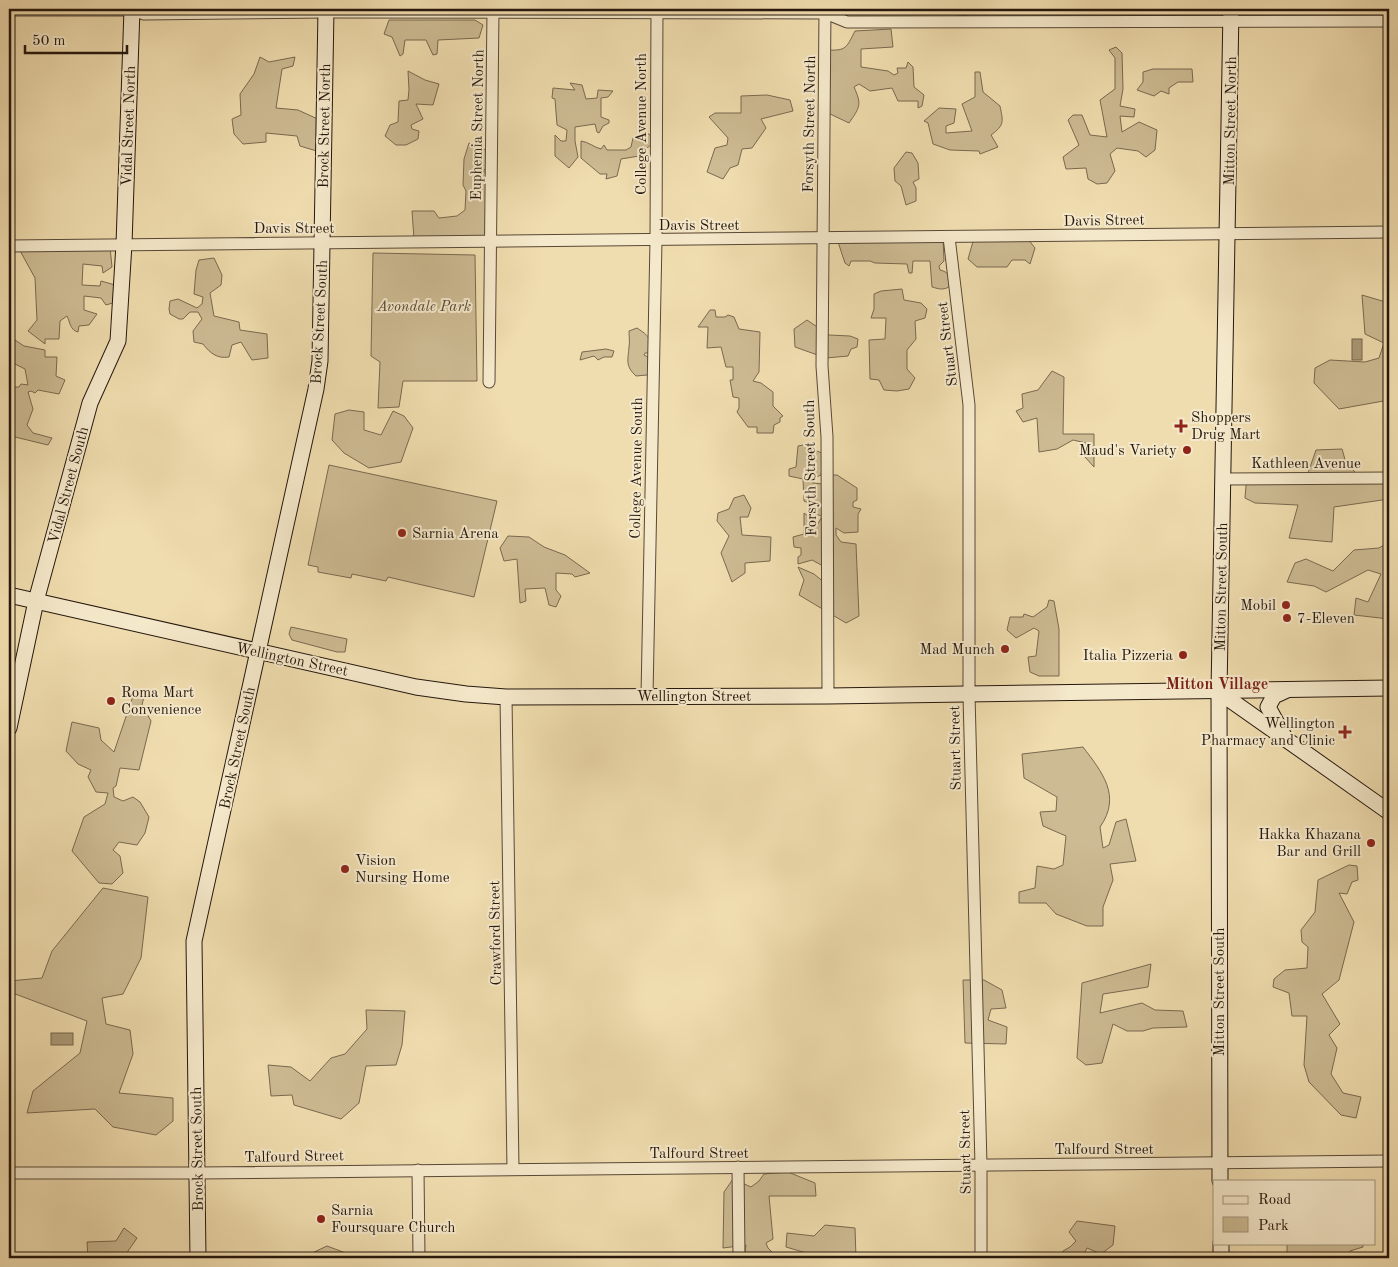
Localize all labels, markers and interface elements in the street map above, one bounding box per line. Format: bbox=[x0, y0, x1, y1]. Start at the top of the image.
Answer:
scale bar bbox=[25, 22, 128, 54]
text: 50 m bbox=[32, 34, 66, 49]
street label: Euphemia Street North bbox=[470, 49, 487, 201]
street label: College Avenue North bbox=[635, 53, 650, 195]
street label: Forsyth Street North bbox=[802, 55, 819, 193]
street label: Mitton Street North bbox=[1223, 56, 1240, 186]
street label: Brock Street North bbox=[317, 63, 334, 189]
street label: Vidal Street North bbox=[120, 65, 139, 187]
street label: Davis Street bbox=[1063, 213, 1145, 230]
street label: Davis Street bbox=[658, 219, 740, 234]
street label: Davis Street bbox=[253, 222, 335, 237]
street label: Brock Street South bbox=[310, 259, 331, 385]
park label: Avondale Park bbox=[376, 300, 471, 315]
street label: Stuart Street bbox=[936, 301, 961, 387]
street label: College Avenue South bbox=[629, 397, 646, 539]
street label: Forsyth Street South bbox=[803, 399, 820, 537]
place label: Shoppers Drug Mart bbox=[1191, 411, 1261, 443]
marker: Shoppers Drug Mart bbox=[1175, 420, 1187, 432]
street label: Vidal Street South bbox=[47, 425, 92, 546]
place label: Maud's Variety bbox=[1079, 444, 1177, 459]
marker: Maud's Variety bbox=[1181, 444, 1193, 456]
street label: Kathleen Avenue bbox=[1251, 457, 1361, 472]
street label: Mitton Street South bbox=[1214, 522, 1231, 652]
marker: Sarnia Arena bbox=[396, 527, 408, 539]
place label: Sarnia Arena bbox=[412, 527, 499, 542]
place label: Mobil bbox=[1240, 599, 1276, 614]
marker: Mobil bbox=[1280, 599, 1292, 611]
marker: 7-Eleven bbox=[1281, 612, 1293, 624]
place label: 7-Eleven bbox=[1297, 612, 1355, 627]
street label: Wellington Street bbox=[234, 641, 349, 680]
place label: Mad Munch bbox=[920, 643, 995, 658]
marker: Mad Munch bbox=[999, 643, 1011, 655]
place label: Italia Pizzeria bbox=[1083, 649, 1174, 664]
marker: Italia Pizzeria bbox=[1177, 649, 1189, 661]
district label: Mitton Village bbox=[1166, 677, 1268, 693]
place label: Roma Mart Convenience bbox=[121, 686, 201, 718]
street label: Brock Street South bbox=[218, 686, 259, 811]
street label: Wellington Street bbox=[637, 690, 751, 705]
marker: Roma Mart Convenience bbox=[105, 695, 117, 707]
street label: Stuart Street bbox=[948, 705, 965, 791]
place label: Wellington Pharmacy and Clinic bbox=[1201, 717, 1335, 749]
marker: Wellington Pharmacy and Clinic bbox=[1339, 726, 1351, 738]
place label: Hakka Khazana Bar and Grill bbox=[1258, 828, 1362, 860]
marker: Hakka Khazana Bar and Grill bbox=[1365, 837, 1377, 849]
place label: Vision Nursing Home bbox=[355, 854, 450, 886]
marker: Vision Nursing Home bbox=[339, 863, 351, 875]
street label: Crawford Street bbox=[488, 880, 505, 986]
street label: Mitton Street South bbox=[1213, 928, 1228, 1056]
street label: Brock Street South bbox=[190, 1087, 207, 1211]
street label: Stuart Street bbox=[958, 1109, 975, 1195]
street label: Talfourd Street bbox=[1054, 1143, 1154, 1158]
street label: Talfourd Street bbox=[649, 1147, 749, 1162]
street label: Talfourd Street bbox=[244, 1149, 344, 1166]
legend bbox=[1213, 1180, 1376, 1244]
text: Road bbox=[1258, 1193, 1292, 1208]
place label: Sarnia Foursquare Church bbox=[331, 1204, 455, 1236]
marker: Sarnia Foursquare Church bbox=[315, 1213, 327, 1225]
text: Park bbox=[1258, 1219, 1289, 1234]

